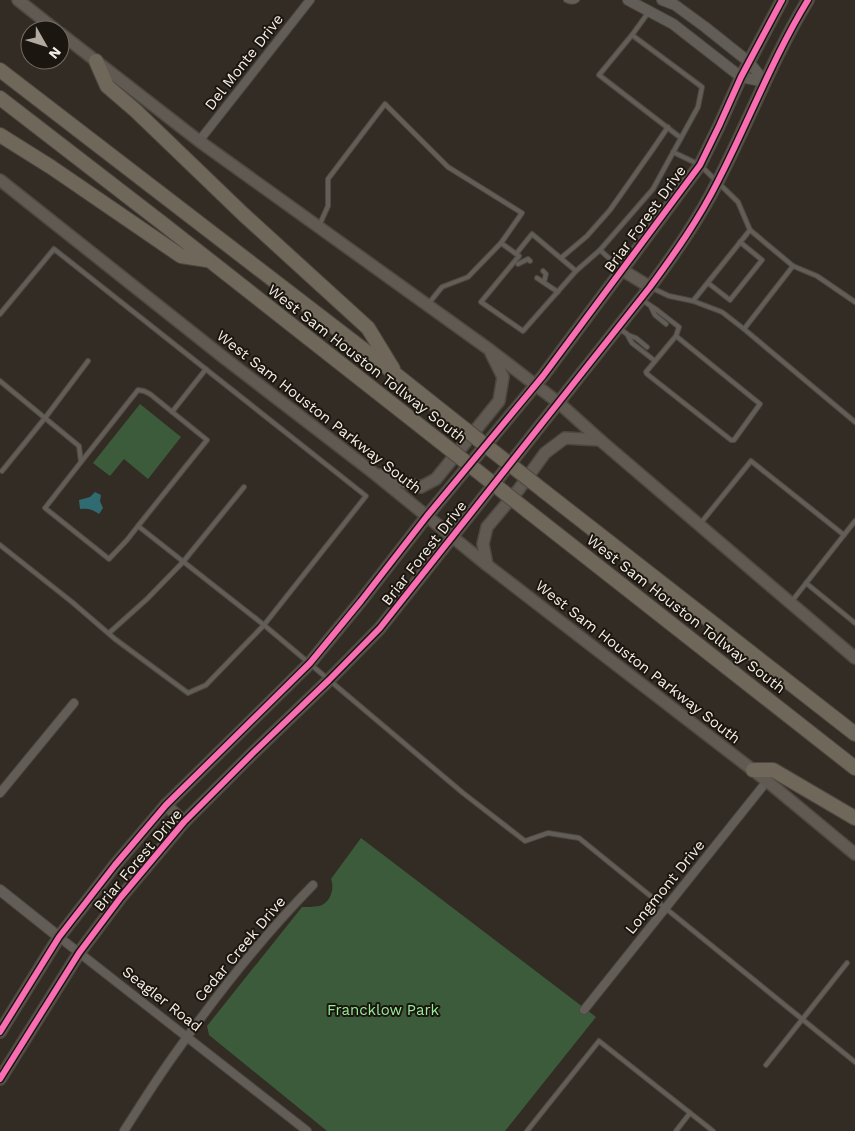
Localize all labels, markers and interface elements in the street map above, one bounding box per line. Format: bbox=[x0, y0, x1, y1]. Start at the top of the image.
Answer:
street label: Del Monte Drive bbox=[201, 10, 287, 114]
north arrow bbox=[20, 20, 70, 70]
text: N bbox=[46, 44, 65, 62]
street label: Briar Forest Drive bbox=[600, 162, 690, 276]
street label: West Sam Houston Tollway South bbox=[264, 281, 470, 447]
street label: West Sam Houston Parkway South bbox=[213, 327, 425, 497]
street label: Briar Forest Drive bbox=[378, 497, 470, 609]
street label: West Sam Houston Tollway South bbox=[583, 531, 789, 697]
street label: West Sam Houston Parkway South bbox=[532, 577, 744, 747]
street label: Briar Forest Drive bbox=[90, 805, 186, 915]
street label: Longmont Drive bbox=[621, 836, 709, 938]
street label: Cedar Creek Drive bbox=[191, 893, 289, 1005]
street label: Seagler Road bbox=[119, 963, 205, 1035]
park label: Francklow Park bbox=[327, 1001, 440, 1019]

